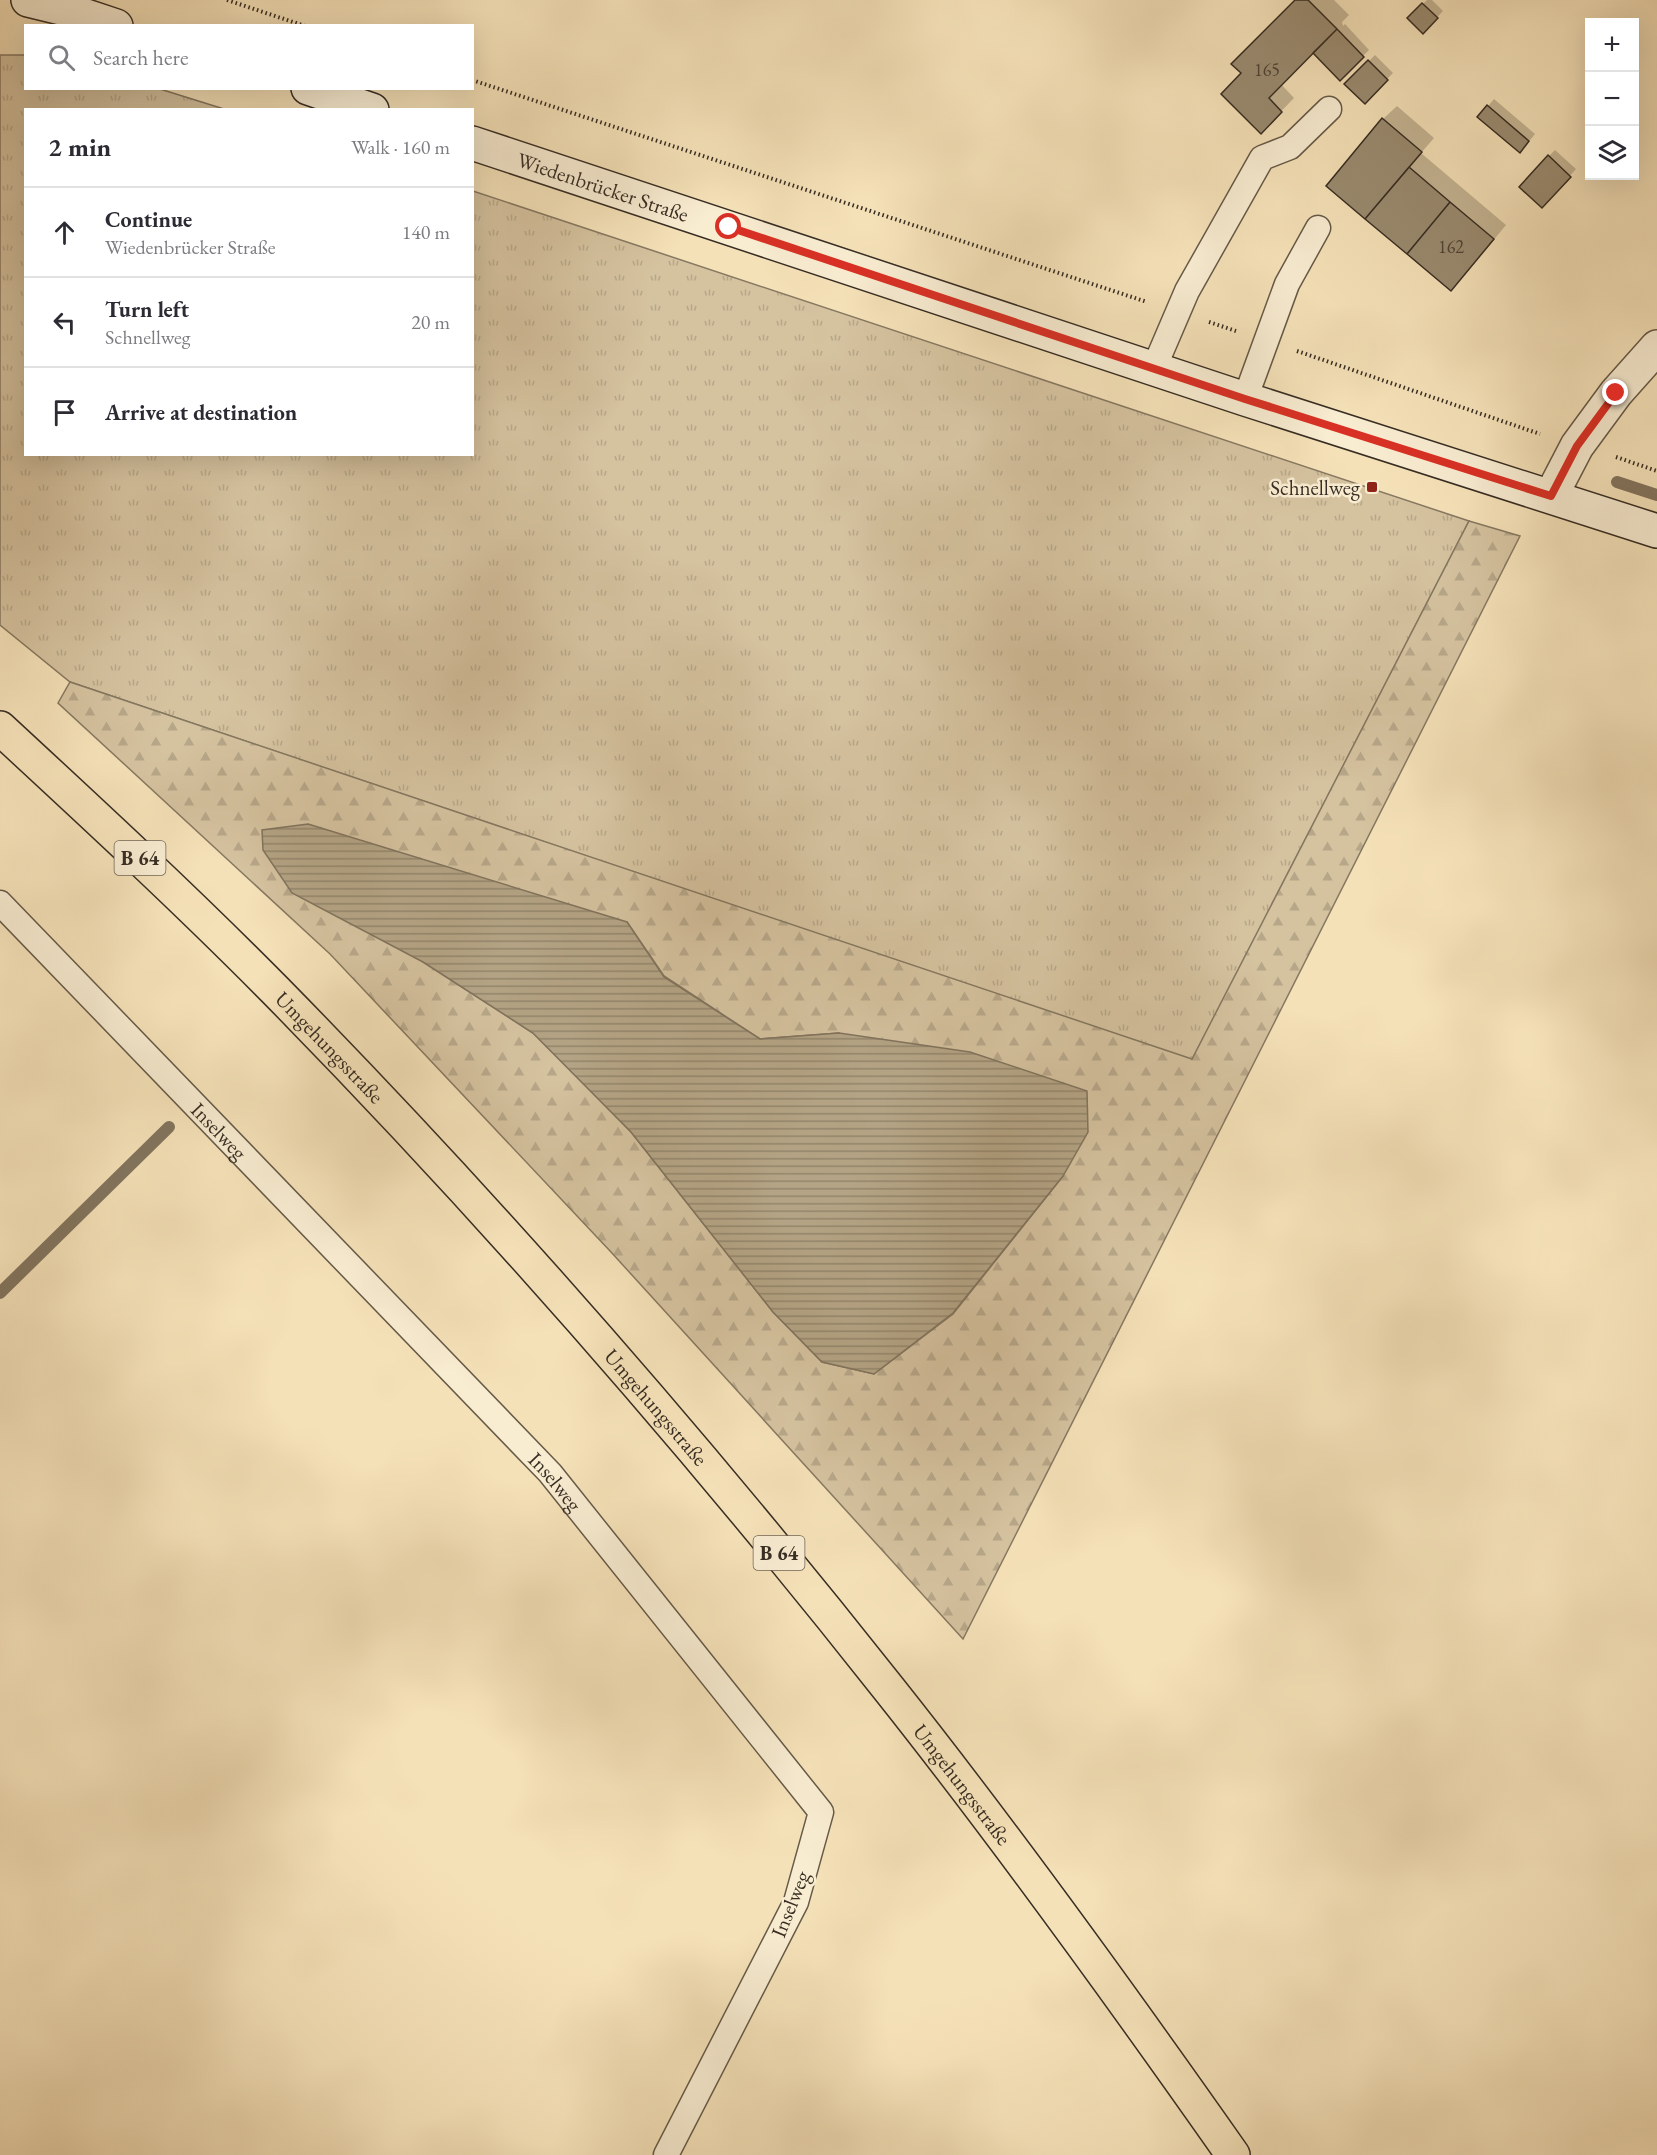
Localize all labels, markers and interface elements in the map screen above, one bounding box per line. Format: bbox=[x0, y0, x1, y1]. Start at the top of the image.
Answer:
map controls bbox=[1585, 18, 1639, 180]
button: + bbox=[1585, 18, 1639, 72]
search box bbox=[24, 24, 474, 90]
icon: search bbox=[45, 41, 78, 74]
text: Search here bbox=[93, 43, 188, 72]
house number: 165 bbox=[1254, 58, 1280, 81]
button: − bbox=[1585, 72, 1639, 126]
button: layers bbox=[1585, 126, 1639, 180]
text: 2 min bbox=[48, 130, 111, 164]
text: Walk · 160 m bbox=[351, 134, 450, 160]
street label: Wiedenbrücker Straße bbox=[514, 145, 692, 227]
text: Continue bbox=[105, 205, 192, 234]
route start bbox=[715, 213, 741, 239]
icon: ahead bbox=[48, 216, 81, 249]
text: 140 m bbox=[402, 219, 450, 245]
text: Wiedenbrücker Straße bbox=[105, 234, 276, 260]
house number: 162 bbox=[1438, 235, 1464, 258]
text: Turn left bbox=[105, 295, 189, 324]
icon: left bbox=[48, 306, 81, 339]
text: 20 m bbox=[411, 309, 450, 335]
text: Schnellweg bbox=[105, 324, 190, 350]
route end bbox=[1602, 379, 1628, 405]
icon: arrive bbox=[48, 396, 81, 429]
text: Arrive at destination bbox=[105, 398, 297, 427]
place label: Schnellweg bbox=[1270, 474, 1361, 501]
marker: Schnellweg bbox=[1365, 480, 1379, 494]
road number: B 64 bbox=[114, 841, 166, 875]
street label: Umgehungsstraße bbox=[270, 985, 390, 1109]
street label: Inselweg bbox=[186, 1096, 254, 1165]
street label: Umgehungsstraße bbox=[599, 1343, 714, 1471]
street label: Inselweg bbox=[523, 1446, 589, 1517]
road number: B 64 bbox=[754, 1536, 804, 1570]
street label: Umgehungsstraße bbox=[908, 1718, 1018, 1850]
street label: Inselweg bbox=[764, 1866, 816, 1941]

